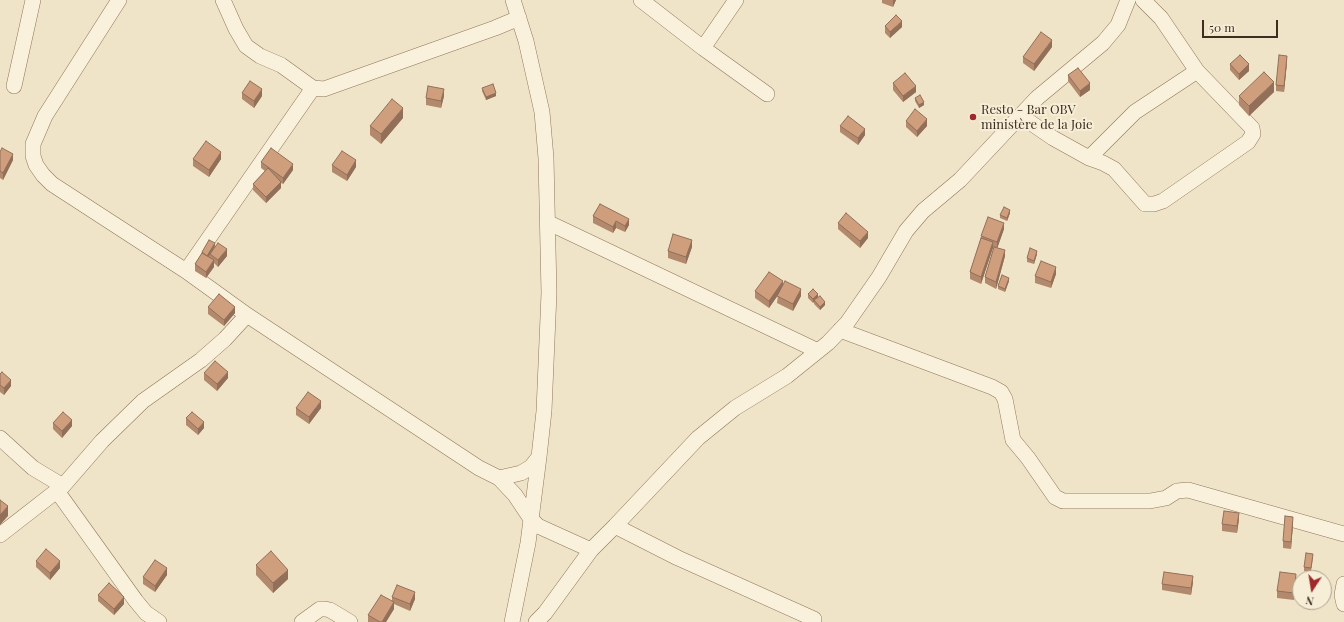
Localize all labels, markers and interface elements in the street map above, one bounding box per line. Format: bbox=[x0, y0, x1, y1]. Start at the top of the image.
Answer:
scale bar bbox=[1204, 12, 1280, 38]
text: 50 m bbox=[1209, 19, 1235, 35]
place label: Resto - Bar OBV ministère de la Joie bbox=[981, 102, 1093, 133]
marker: Resto - Bar OBV ministère de la Joie bbox=[968, 112, 978, 122]
north arrow bbox=[1292, 570, 1332, 610]
text: N bbox=[1304, 593, 1315, 609]

